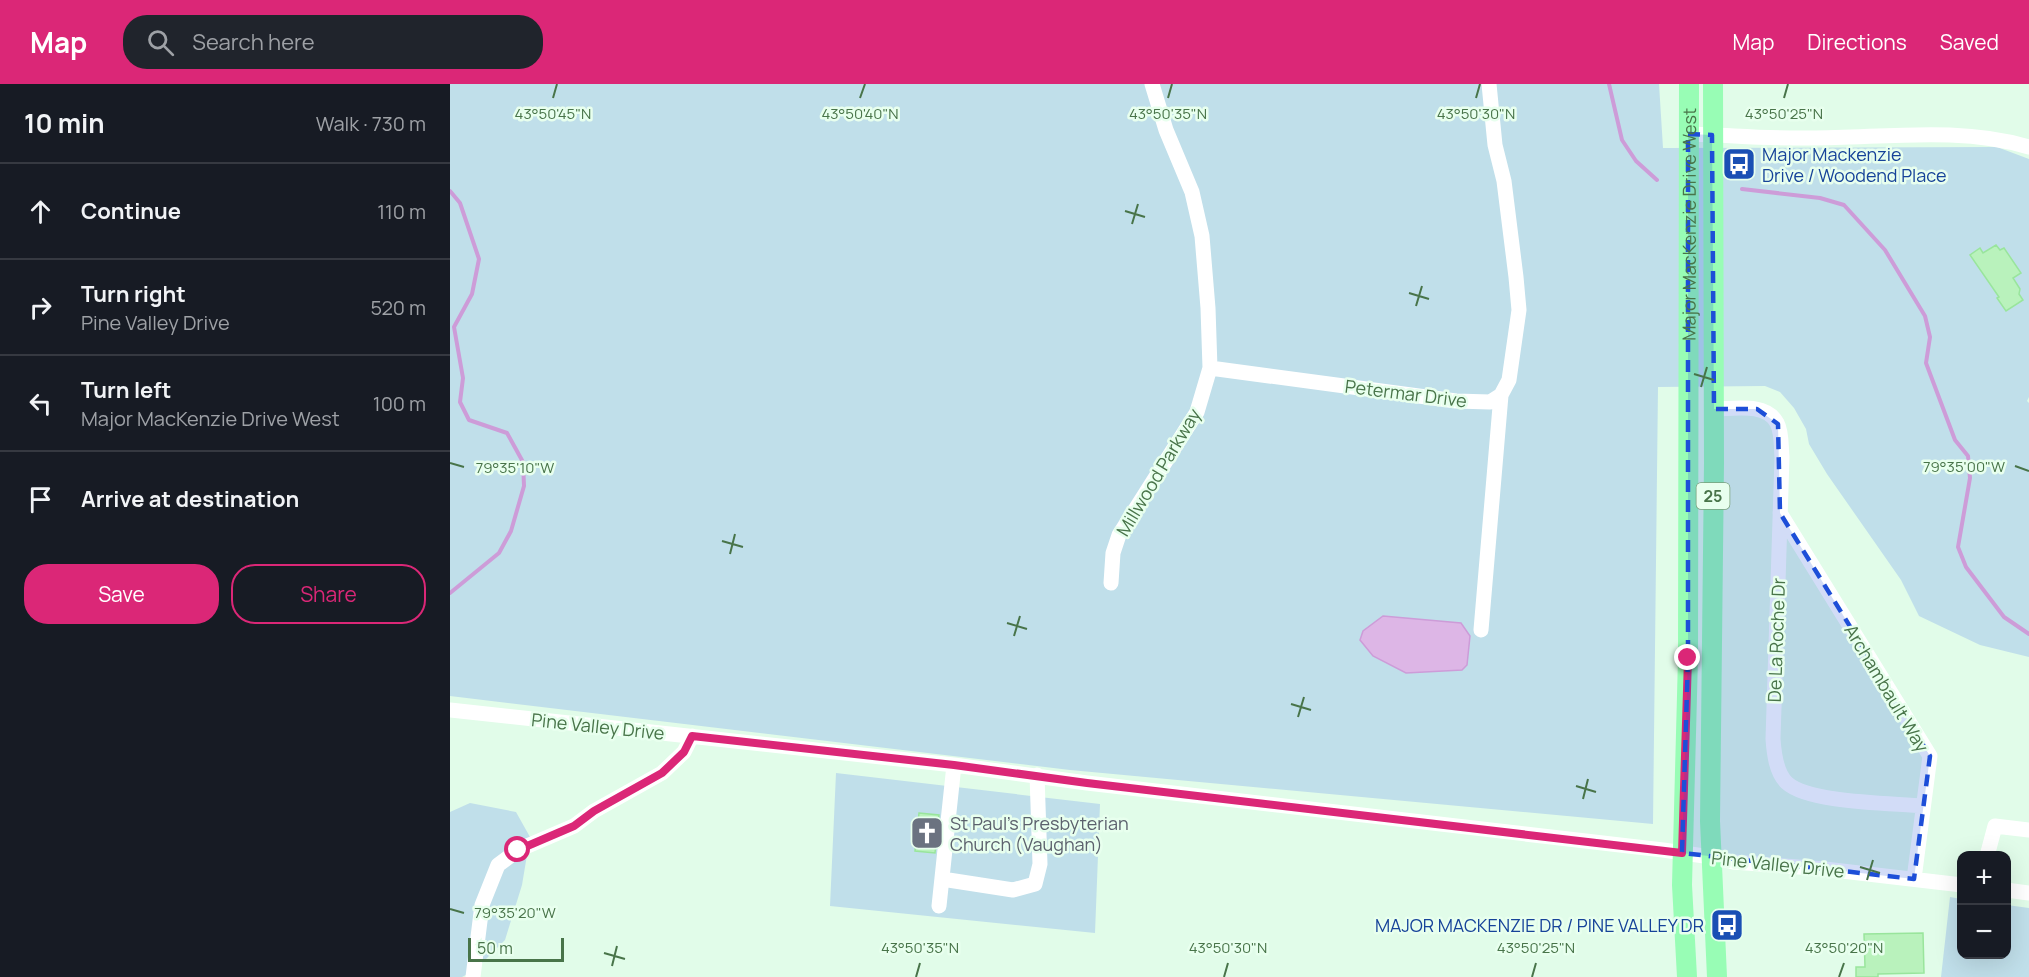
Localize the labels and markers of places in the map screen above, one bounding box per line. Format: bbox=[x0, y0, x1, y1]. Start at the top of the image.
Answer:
place label: Major Mackenzie Drive / Woodend Place bbox=[1762, 142, 1946, 187]
bus stop icon: Major Mackenzie Drive / Woodend Place bbox=[1721, 146, 1757, 182]
place label: St Paul's Presbyterian Church (Vaughan) bbox=[950, 811, 1129, 856]
church icon: St Paul's Presbyterian Church (Vaughan) bbox=[909, 815, 945, 851]
bus stop icon: MAJOR MACKENZIE DR / PINE VALLEY DR bbox=[1709, 907, 1745, 943]
place label: MAJOR MACKENZIE DR / PINE VALLEY DR bbox=[1375, 913, 1704, 937]

